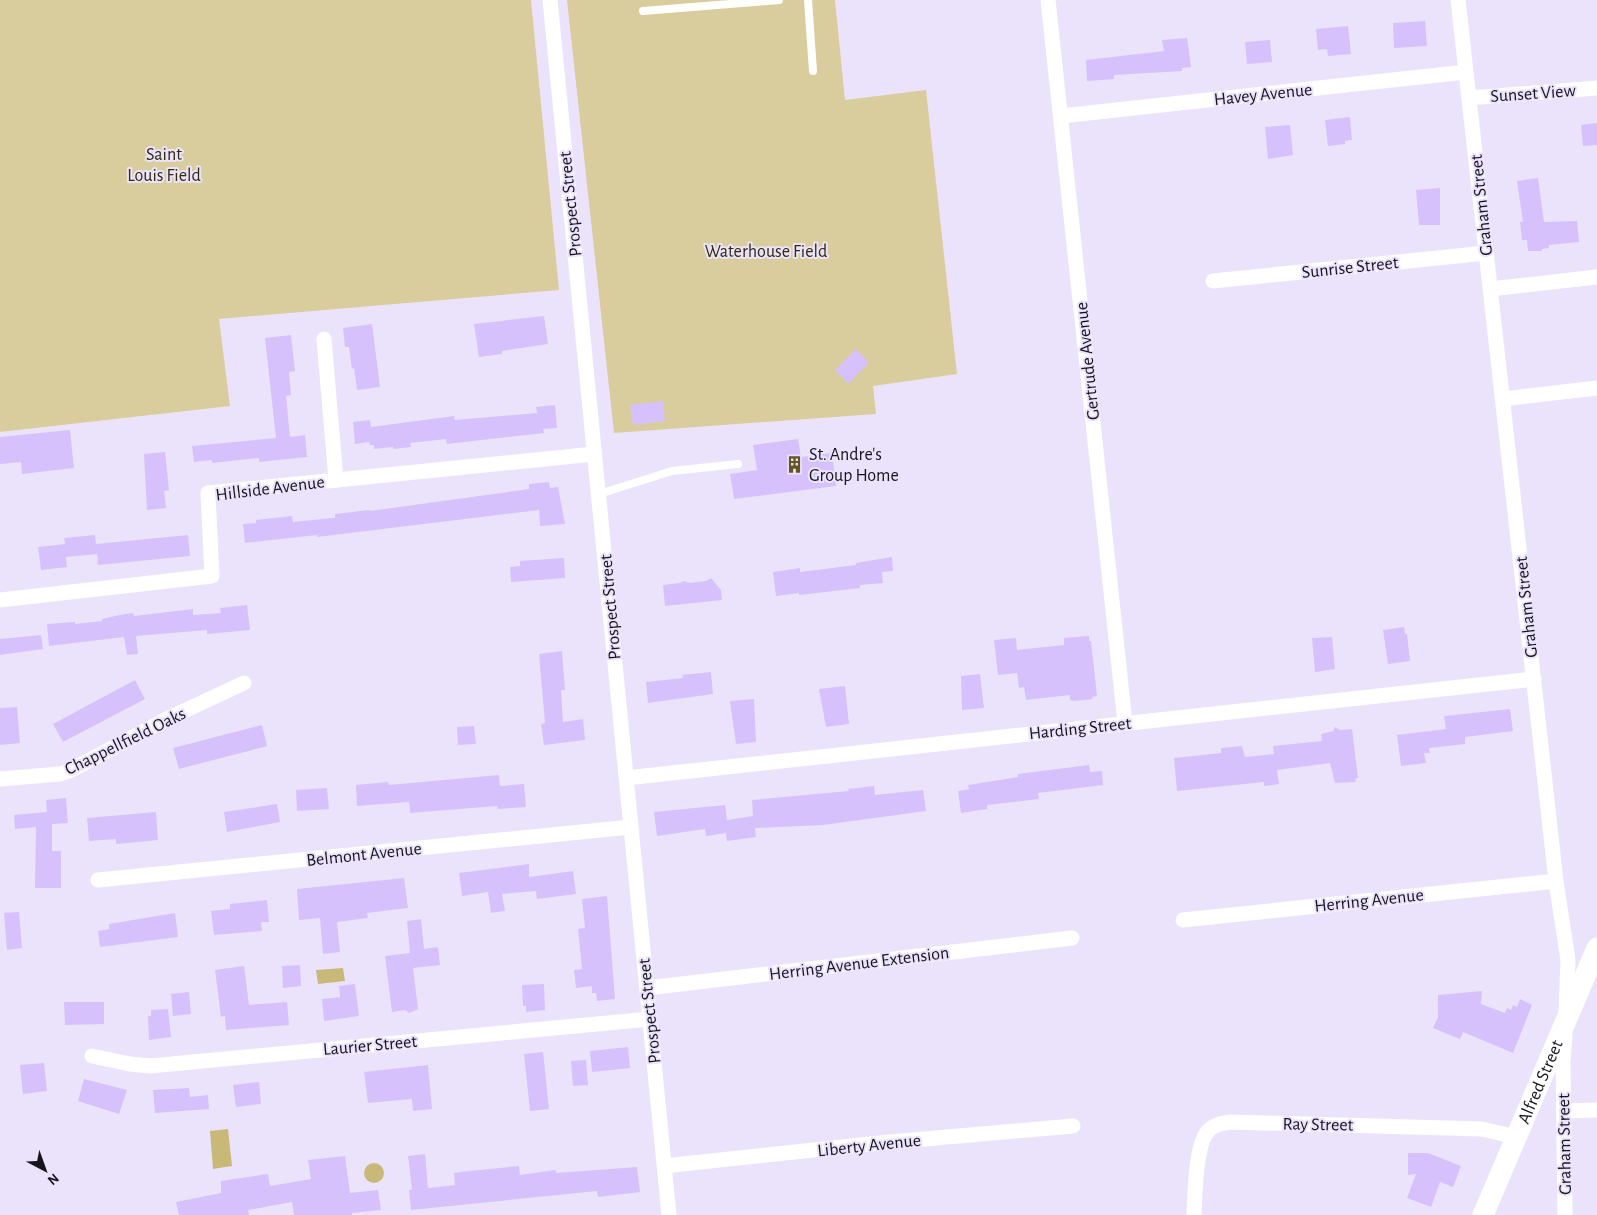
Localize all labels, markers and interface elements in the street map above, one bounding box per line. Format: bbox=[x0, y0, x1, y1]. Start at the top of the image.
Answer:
street label: Havey Avenue bbox=[1213, 81, 1313, 109]
street label: Sunset View bbox=[1490, 82, 1576, 106]
park label: Saint Louis Field bbox=[127, 146, 201, 185]
street label: Prospect Street bbox=[556, 150, 585, 257]
street label: Graham Street bbox=[1468, 153, 1496, 256]
park label: Waterhouse Field bbox=[705, 243, 827, 261]
street label: Sunrise Street bbox=[1301, 254, 1400, 282]
street label: Gertrude Avenue bbox=[1073, 301, 1103, 421]
place label: St. Andre's Group Home bbox=[809, 446, 899, 485]
building icon: St. Andre's Group Home bbox=[785, 454, 805, 474]
street label: Hillside Avenue bbox=[215, 473, 326, 505]
street label: Prospect Street bbox=[597, 553, 625, 660]
street label: Graham Street bbox=[1513, 555, 1541, 658]
street label: Chappellfield Oaks bbox=[62, 705, 189, 779]
street label: Harding Street bbox=[1028, 715, 1132, 743]
street label: Belmont Avenue bbox=[306, 840, 423, 870]
street label: Herring Avenue bbox=[1314, 886, 1425, 916]
street label: Herring Avenue Extension bbox=[768, 944, 950, 984]
street label: Prospect Street bbox=[635, 957, 664, 1064]
street label: Laurier Street bbox=[322, 1033, 418, 1059]
street label: Alfred Street bbox=[1515, 1037, 1567, 1127]
street label: Graham Street bbox=[1555, 1093, 1575, 1195]
street label: Ray Street bbox=[1282, 1115, 1354, 1135]
street label: Liberty Avenue bbox=[816, 1132, 922, 1160]
north arrow bbox=[20, 1145, 70, 1195]
text: N bbox=[45, 1171, 61, 1188]

